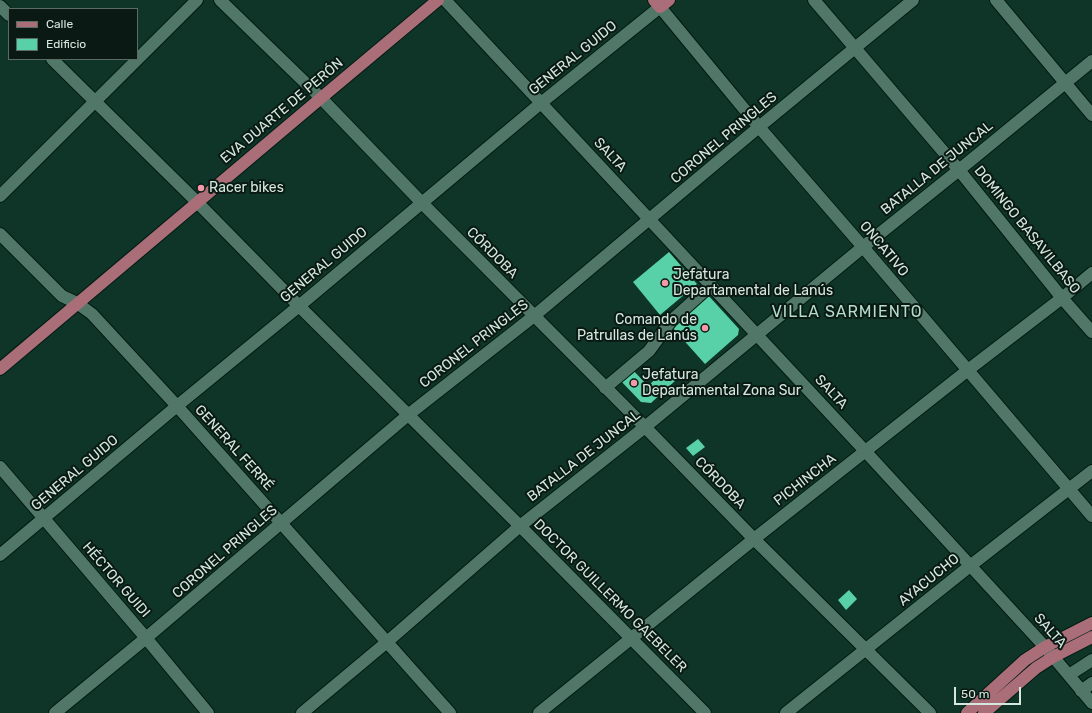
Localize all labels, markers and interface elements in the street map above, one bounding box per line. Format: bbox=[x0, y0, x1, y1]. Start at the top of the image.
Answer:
legend bbox=[8, 8, 138, 60]
text: Calle bbox=[46, 17, 73, 31]
street label: GENERAL GUIDO bbox=[526, 17, 620, 99]
text: Edificio bbox=[46, 37, 86, 51]
street label: EVA DUARTE DE PERÓN bbox=[217, 55, 347, 167]
street label: CORONEL PRINGLES bbox=[668, 89, 780, 187]
street label: BATALLA DE JUNCAL bbox=[878, 118, 996, 218]
street label: SALTA bbox=[590, 134, 630, 176]
street label: DOMINGO BASAVILBASO bbox=[970, 163, 1084, 297]
place label: Racer bikes bbox=[209, 180, 284, 196]
marker: Racer bikes bbox=[196, 183, 206, 193]
street label: ONCATIVO bbox=[856, 218, 912, 280]
street label: GENERAL GUIDO bbox=[277, 224, 371, 306]
street label: CÓRDOBA bbox=[463, 224, 521, 282]
place label: Jefatura Departamental de Lanús bbox=[673, 267, 833, 300]
marker: Jefatura Departamental de Lanús bbox=[660, 278, 670, 288]
street label: CORONEL PRINGLES bbox=[416, 296, 532, 392]
district label: VILLA SARMIENTO bbox=[771, 302, 923, 322]
place label: Comando de Patrullas de Lanús bbox=[577, 312, 697, 344]
marker: Comando de Patrullas de Lanús bbox=[700, 323, 710, 333]
place label: Jefatura Departamental Zona Sur bbox=[642, 367, 801, 400]
street label: SALTA bbox=[811, 371, 851, 413]
marker: Jefatura Departamental Zona Sur bbox=[629, 378, 639, 388]
street label: GENERAL FERRÉ bbox=[191, 402, 277, 494]
street label: BATALLA DE JUNCAL bbox=[524, 407, 644, 505]
street label: GENERAL GUIDO bbox=[28, 432, 122, 514]
street label: PICHINCHA bbox=[771, 450, 839, 510]
street label: CÓRDOBA bbox=[691, 454, 749, 512]
street label: CORONEL PRINGLES bbox=[169, 502, 281, 602]
street label: DOCTOR GUILLERMO GAEBELER bbox=[530, 516, 690, 676]
street label: HÉCTOR GUIDI bbox=[79, 539, 153, 621]
street label: AYACUCHO bbox=[895, 550, 963, 610]
street label: SALTA bbox=[1030, 610, 1070, 652]
scale bar bbox=[956, 679, 1023, 705]
text: 50 m bbox=[961, 687, 989, 701]

